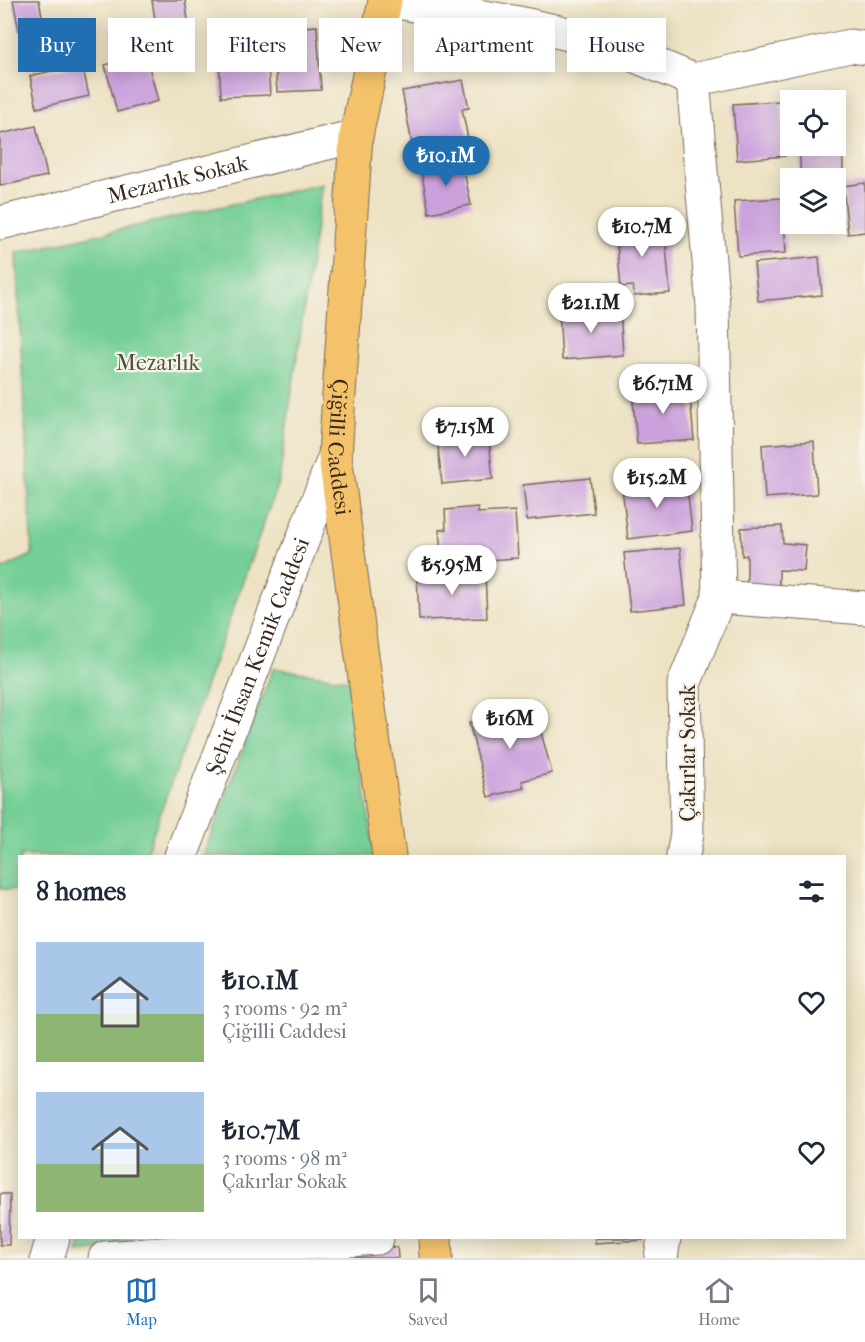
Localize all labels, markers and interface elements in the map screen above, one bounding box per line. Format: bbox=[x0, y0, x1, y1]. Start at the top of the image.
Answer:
chip: Buy bbox=[18, 18, 96, 72]
chip: Rent bbox=[108, 18, 195, 72]
chip: Filters bbox=[207, 18, 307, 72]
chip: New bbox=[319, 18, 402, 72]
chip: Apartment bbox=[414, 18, 555, 72]
chip: House bbox=[567, 18, 666, 72]
map controls bbox=[780, 90, 846, 234]
button: locate bbox=[780, 90, 846, 156]
pin: ₺10.1M bbox=[397, 136, 495, 187]
text: ₺10.1M bbox=[417, 144, 475, 167]
street label: Mezarlık Sokak bbox=[105, 150, 251, 209]
button: layers bbox=[780, 168, 846, 234]
pin: ₺10.7M bbox=[593, 207, 691, 258]
text: ₺10.7M bbox=[612, 215, 672, 238]
pin: ₺21.1M bbox=[542, 283, 640, 334]
text: ₺21.1M bbox=[562, 291, 620, 314]
park label: Mezarlık bbox=[116, 350, 201, 376]
pin: ₺6.71M bbox=[614, 364, 712, 415]
text: ₺6.71M bbox=[633, 372, 693, 395]
street label: Çiğilli Caddesi bbox=[322, 378, 356, 518]
pin: ₺7.15M bbox=[416, 407, 514, 458]
text: ₺7.15M bbox=[436, 415, 494, 438]
pin: ₺15.2M bbox=[608, 458, 706, 509]
text: ₺15.2M bbox=[627, 466, 687, 489]
street label: Şehit İhsan Kemik Caddesi bbox=[200, 534, 315, 779]
pin: ₺5.95M bbox=[403, 545, 501, 596]
text: ₺5.95M bbox=[421, 553, 483, 576]
street label: Çakırlar Sokak bbox=[675, 684, 701, 822]
pin: ₺16M bbox=[474, 699, 546, 750]
text: ₺16M bbox=[486, 707, 534, 730]
icon: filters bbox=[795, 875, 828, 908]
text: 8 homes bbox=[36, 876, 126, 907]
text: ₺10.1M bbox=[222, 965, 298, 996]
icon: home bbox=[84, 966, 156, 1038]
icon: heart bbox=[795, 986, 828, 1019]
text: 3 rooms · 92 m² bbox=[222, 997, 347, 1020]
text: Çiğilli Caddesi bbox=[222, 1020, 347, 1043]
text: ₺10.7M bbox=[222, 1115, 300, 1146]
icon: home bbox=[84, 1116, 156, 1188]
icon: heart bbox=[795, 1136, 828, 1169]
text: 3 rooms · 98 m² bbox=[222, 1147, 347, 1170]
text: Çakırlar Sokak bbox=[222, 1170, 347, 1193]
tab: Map bbox=[125, 1274, 158, 1329]
tab: Saved bbox=[408, 1274, 448, 1329]
tab: Home bbox=[698, 1274, 740, 1329]

